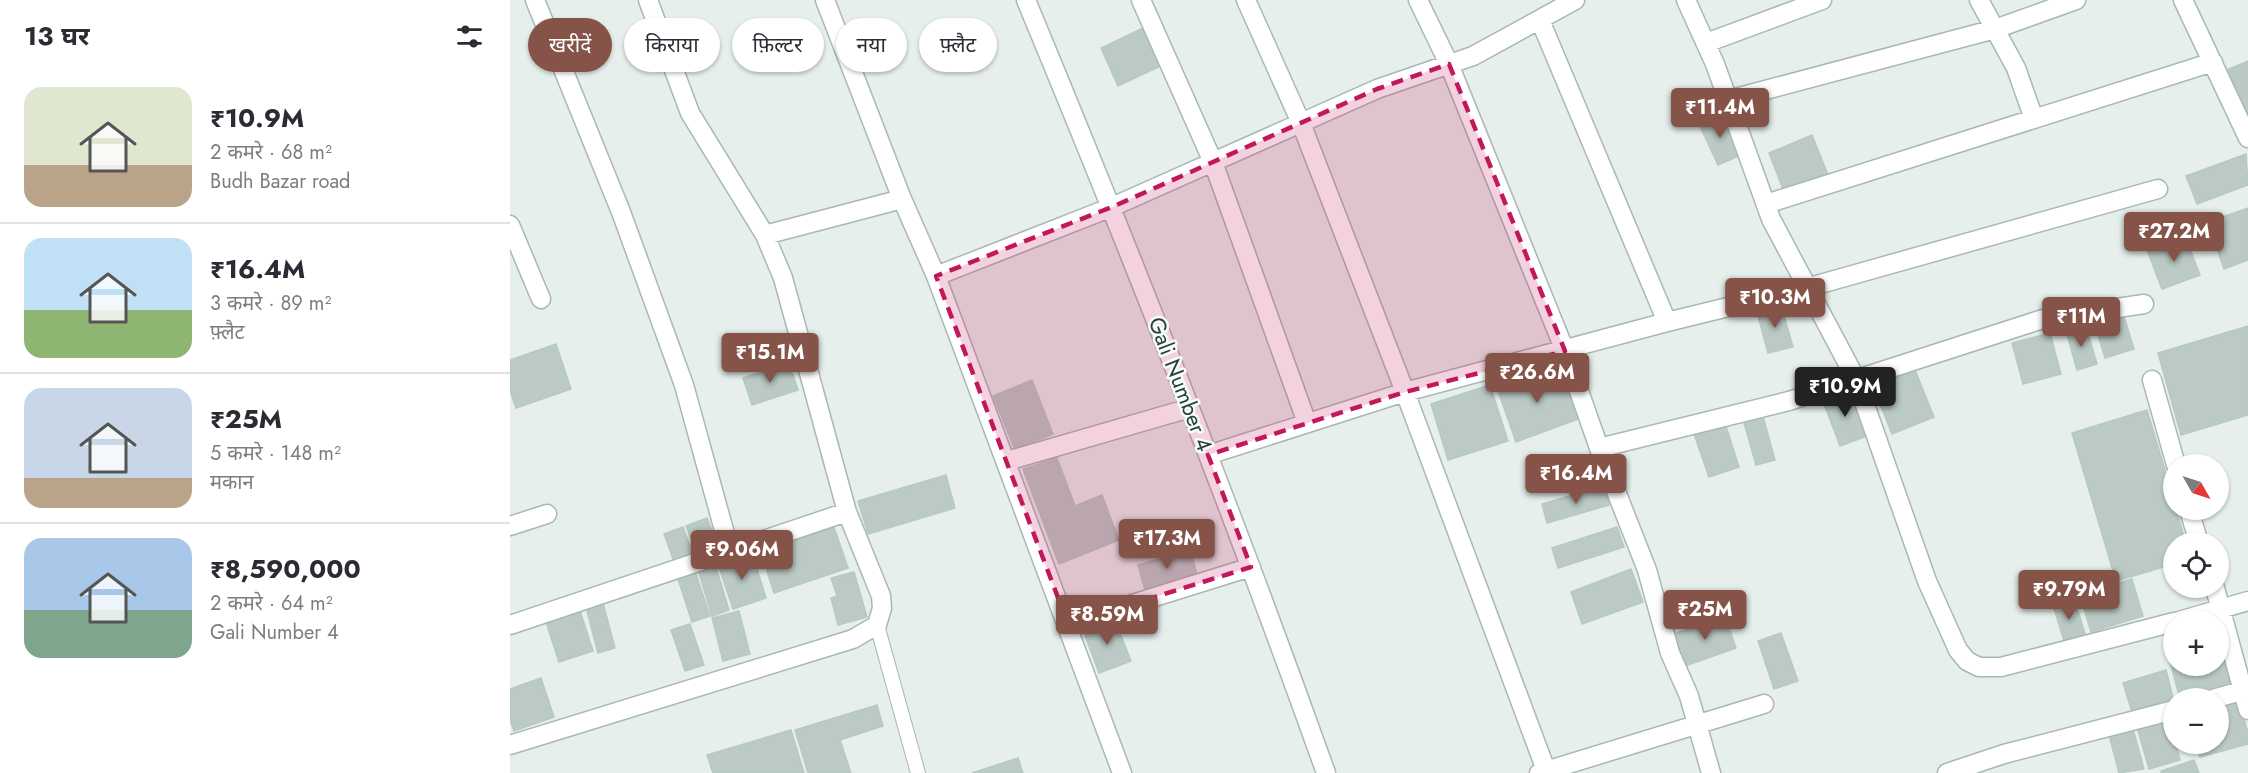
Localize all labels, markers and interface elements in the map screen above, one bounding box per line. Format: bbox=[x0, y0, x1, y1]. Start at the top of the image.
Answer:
text: 13 घर bbox=[24, 17, 90, 55]
chip: खरीदें bbox=[528, 18, 612, 72]
chip: किराया bbox=[624, 18, 720, 72]
chip: फ़िल्टर bbox=[732, 18, 824, 72]
chip: नया bbox=[836, 18, 907, 72]
chip: फ़्लैट bbox=[919, 18, 997, 72]
icon: filters bbox=[453, 20, 486, 53]
pin: ₹11.4M bbox=[1671, 88, 1769, 139]
text: ₹11.4M bbox=[1685, 93, 1755, 122]
text: ₹10.9M bbox=[210, 99, 304, 137]
icon: home bbox=[72, 111, 144, 183]
text: 2 कमरे · 68 m² bbox=[210, 138, 332, 167]
text: Budh Bazar road bbox=[210, 167, 351, 196]
pin: ₹27.2M bbox=[2125, 212, 2223, 263]
text: ₹27.2M bbox=[2138, 217, 2210, 246]
text: ₹16.4M bbox=[210, 250, 305, 288]
icon: home bbox=[72, 262, 144, 334]
pin: ₹10.3M bbox=[1726, 278, 1824, 329]
text: ₹10.3M bbox=[1739, 283, 1811, 312]
text: 3 कमरे · 89 m² bbox=[210, 289, 331, 318]
pin: ₹11M bbox=[2045, 297, 2117, 348]
text: ₹11M bbox=[2056, 302, 2106, 331]
street label: Gali Number 4 bbox=[1141, 312, 1221, 456]
text: फ़्लैट bbox=[210, 318, 245, 347]
pin: ₹15.1M bbox=[721, 333, 819, 384]
text: ₹15.1M bbox=[736, 338, 804, 367]
pin: ₹26.6M bbox=[1488, 353, 1586, 404]
text: ₹26.6M bbox=[1499, 358, 1575, 387]
pin: ₹10.9M bbox=[1796, 367, 1894, 418]
text: ₹10.9M bbox=[1809, 372, 1881, 401]
text: ₹25M bbox=[210, 400, 282, 438]
icon: home bbox=[72, 412, 144, 484]
text: 5 कमरे · 148 m² bbox=[210, 439, 341, 468]
pin: ₹16.4M bbox=[1527, 454, 1625, 505]
north arrow bbox=[2163, 454, 2229, 520]
map controls bbox=[2163, 454, 2229, 754]
text: ₹16.4M bbox=[1539, 459, 1613, 488]
text: मकान bbox=[210, 468, 254, 497]
pin: ₹17.3M bbox=[1118, 519, 1216, 570]
text: ₹17.3M bbox=[1133, 524, 1201, 553]
pin: ₹9.06M bbox=[693, 530, 791, 581]
button: locate bbox=[2163, 532, 2229, 598]
text: ₹9.06M bbox=[705, 535, 779, 564]
text: ₹8,590,000 bbox=[210, 550, 361, 588]
icon: home bbox=[72, 562, 144, 634]
pin: ₹9.79M bbox=[2020, 570, 2118, 621]
text: ₹9.79M bbox=[2032, 575, 2106, 604]
text: 2 कमरे · 64 m² bbox=[210, 589, 333, 618]
pin: ₹25M bbox=[1669, 590, 1741, 641]
pin: ₹8.59M bbox=[1058, 595, 1156, 646]
text: ₹25M bbox=[1677, 595, 1733, 624]
text: ₹8.59M bbox=[1070, 600, 1144, 629]
button: + bbox=[2163, 610, 2229, 676]
text: Gali Number 4 bbox=[210, 618, 339, 647]
button: − bbox=[2163, 688, 2229, 754]

